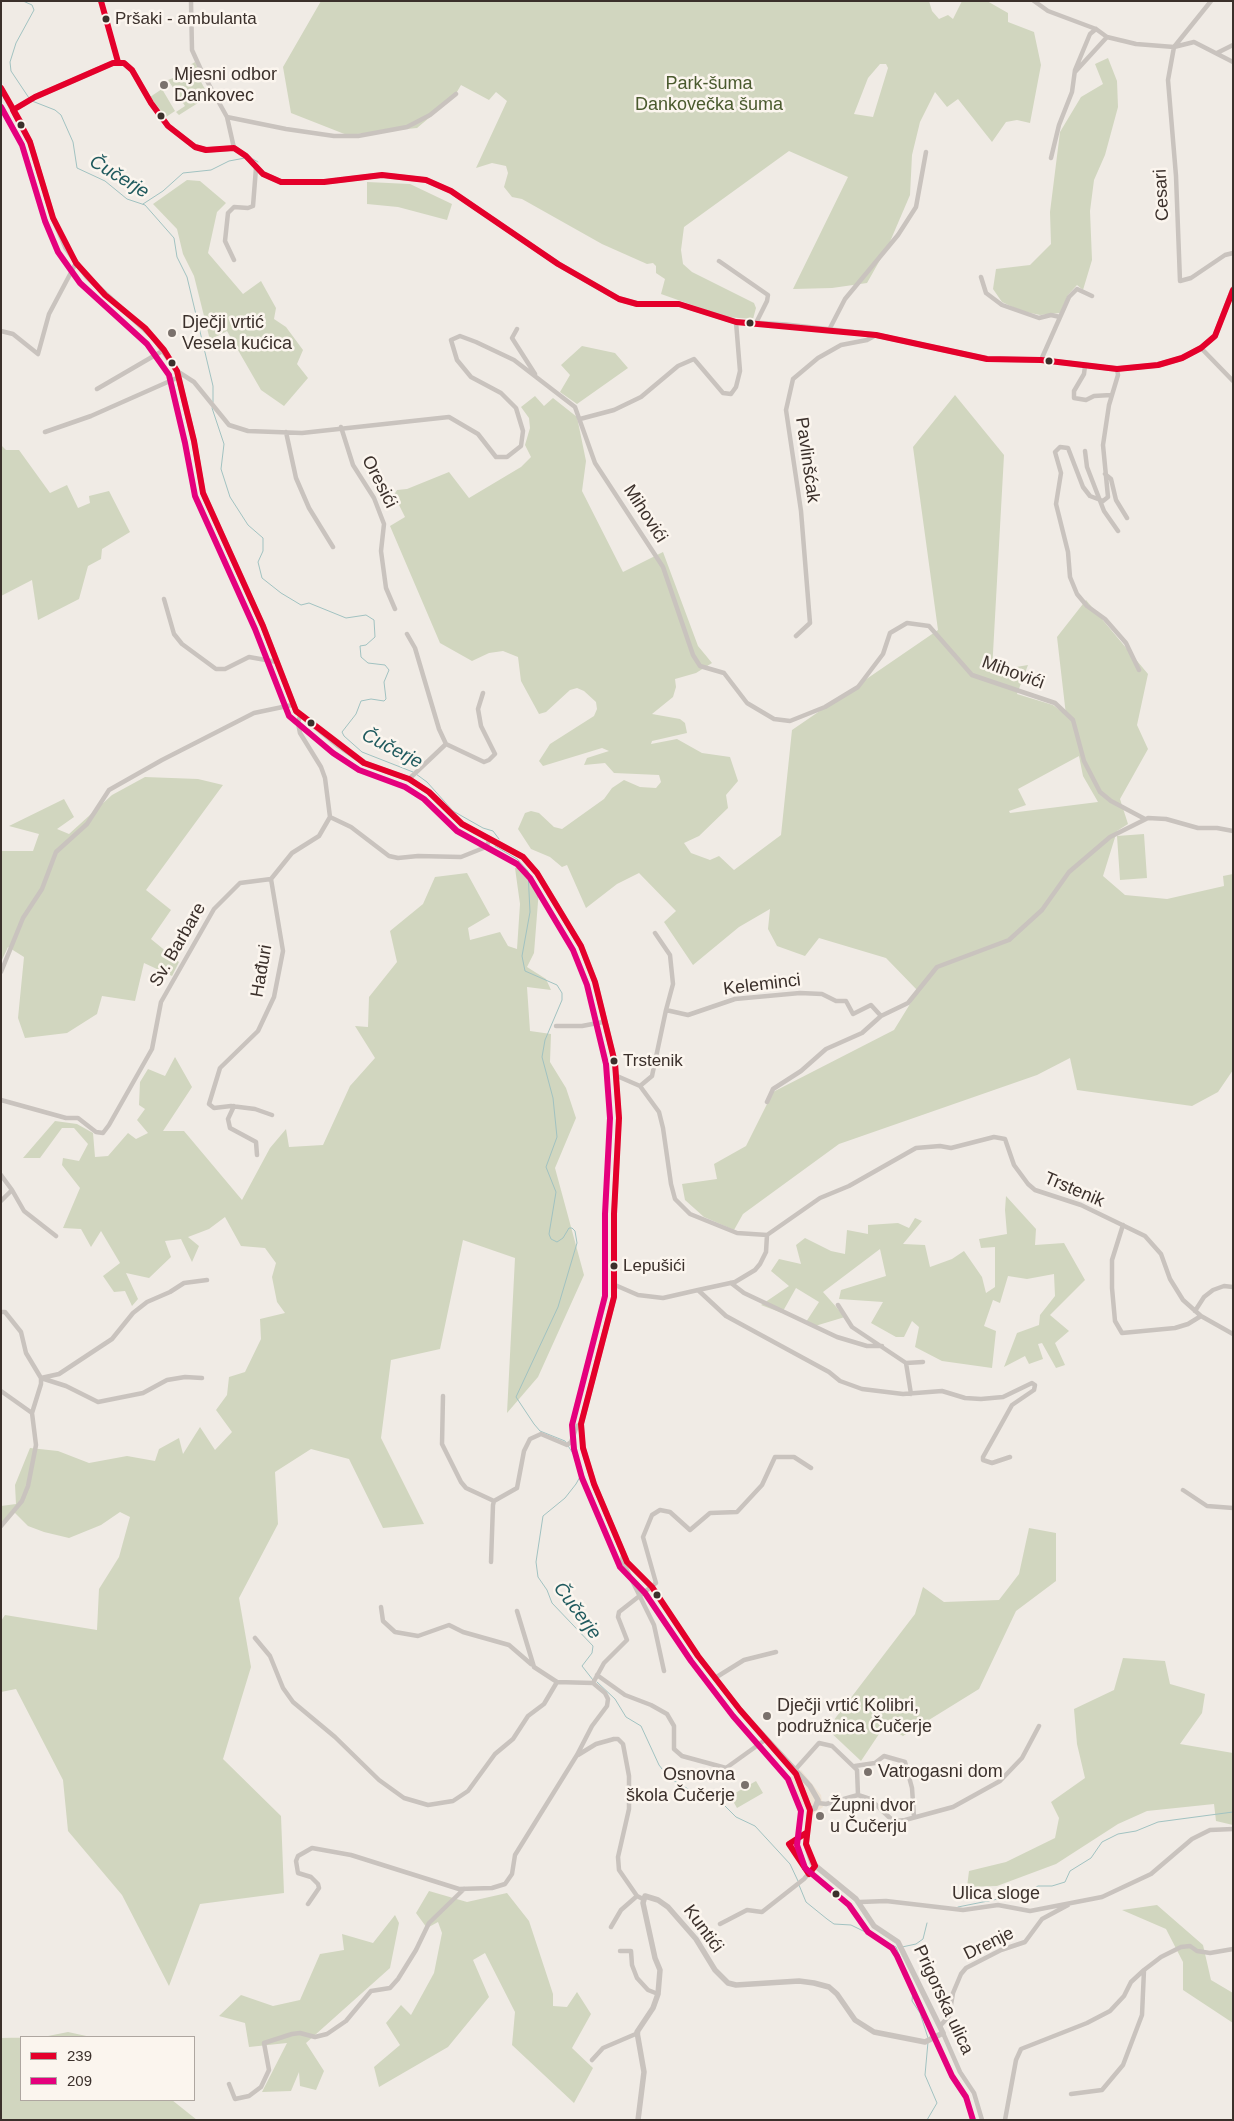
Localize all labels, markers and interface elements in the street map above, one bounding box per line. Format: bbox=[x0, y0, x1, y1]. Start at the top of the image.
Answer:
place label: Pršaki - ambulanta bbox=[115, 9, 257, 29]
marker: Pršaki - ambulanta bbox=[101, 14, 111, 24]
place label: Mjesni odbor Dankovec bbox=[174, 64, 277, 106]
park label: Park-šuma Dankovečka šuma bbox=[635, 73, 783, 116]
marker: Mjesni odbor Dankovec bbox=[158, 79, 170, 91]
unlabelled marker bbox=[156, 111, 166, 121]
unlabelled marker bbox=[16, 120, 26, 130]
water label: Čučerje bbox=[85, 150, 153, 204]
street label: Cesari bbox=[1150, 168, 1174, 222]
place label: Dječji vrtić Vesela kućica bbox=[182, 312, 292, 354]
unlabelled marker bbox=[745, 318, 755, 328]
marker: Dječji vrtić Vesela kućica bbox=[166, 327, 178, 339]
unlabelled marker bbox=[1044, 356, 1054, 366]
unlabelled marker bbox=[167, 358, 177, 368]
street label: Pavlinšćak bbox=[790, 416, 824, 504]
street label: Oresići bbox=[357, 452, 401, 512]
street label: Mihovići bbox=[618, 481, 672, 547]
street label: Mihovići bbox=[979, 652, 1047, 694]
unlabelled marker bbox=[306, 718, 316, 728]
water label: Čučerje bbox=[358, 724, 426, 774]
street label: Sv. Barbare bbox=[145, 899, 211, 991]
street label: Hađuri bbox=[247, 943, 277, 999]
street label: Keleminci bbox=[722, 970, 802, 1000]
place label: Trstenik bbox=[623, 1051, 683, 1071]
marker: Trstenik bbox=[609, 1056, 619, 1066]
street label: Trstenik bbox=[1041, 1168, 1107, 1212]
place label: Lepušići bbox=[623, 1256, 685, 1276]
marker: Lepušići bbox=[609, 1261, 619, 1271]
water label: Čučerje bbox=[548, 1578, 606, 1644]
unlabelled marker bbox=[652, 1590, 662, 1600]
place label: Dječji vrtić Kolibri, podružnica Čučerje bbox=[777, 1695, 932, 1738]
marker: Dječji vrtić Kolibri, podružnica Čučerje bbox=[761, 1710, 773, 1722]
place label: Vatrogasni dom bbox=[878, 1761, 1003, 1783]
place label: Osnovna škola Čučerje bbox=[626, 1764, 735, 1806]
marker: Vatrogasni dom bbox=[862, 1766, 874, 1778]
marker: Osnovna škola Čučerje bbox=[739, 1779, 751, 1791]
place label: Župni dvor u Čučerju bbox=[830, 1795, 915, 1838]
marker: Župni dvor u Čučerju bbox=[814, 1810, 826, 1822]
street label: Ulica sloge bbox=[952, 1883, 1040, 1905]
unlabelled marker bbox=[831, 1889, 841, 1899]
street label: Kuntići bbox=[678, 1901, 728, 1957]
street label: Drenje bbox=[960, 1923, 1018, 1965]
street label: Prigorska ulica bbox=[908, 1942, 978, 2058]
legend bbox=[20, 2036, 195, 2101]
text: 239 bbox=[67, 2047, 92, 2064]
text: 209 bbox=[67, 2072, 92, 2089]

